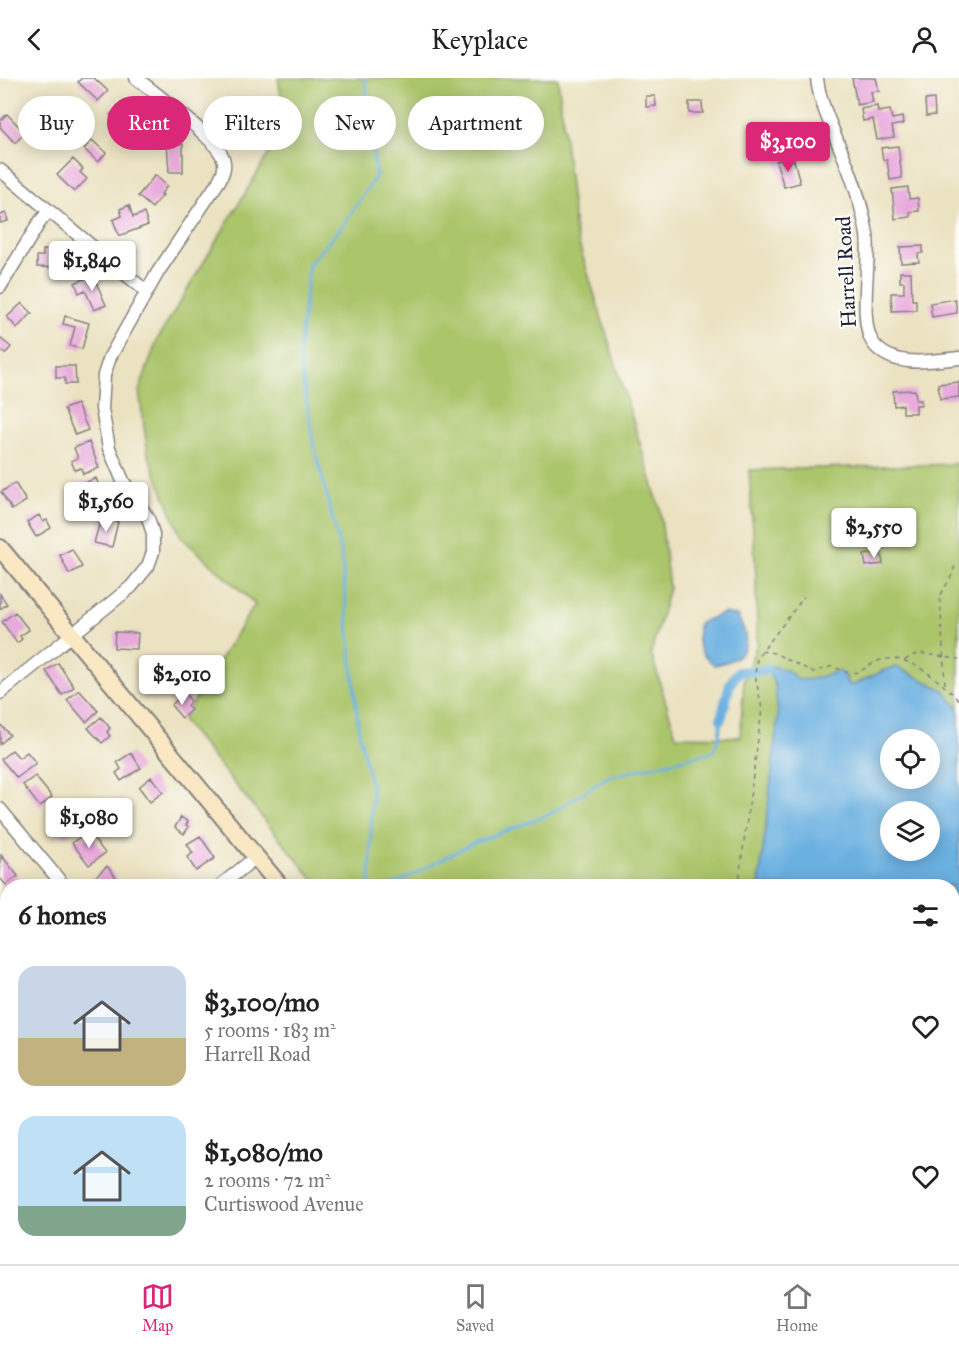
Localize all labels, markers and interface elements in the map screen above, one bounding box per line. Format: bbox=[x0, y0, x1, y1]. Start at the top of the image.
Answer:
icon: back bbox=[18, 23, 51, 56]
text: Keyplace bbox=[431, 23, 528, 56]
icon: person bbox=[908, 23, 941, 56]
chip: Buy bbox=[18, 96, 95, 150]
chip: Rent bbox=[107, 96, 191, 150]
chip: Filters bbox=[203, 96, 302, 150]
chip: New bbox=[314, 96, 396, 150]
chip: Apartment bbox=[408, 96, 544, 150]
pin: $3,100 bbox=[739, 122, 837, 173]
text: $3,100 bbox=[760, 129, 816, 153]
street label: Harrell Road bbox=[830, 215, 862, 329]
pin: $1,840 bbox=[43, 241, 141, 292]
text: $1,840 bbox=[63, 248, 121, 272]
pin: $1,560 bbox=[57, 482, 155, 533]
text: $1,560 bbox=[78, 489, 134, 513]
pin: $2,550 bbox=[825, 508, 923, 559]
text: $2,550 bbox=[845, 515, 903, 539]
pin: $2,010 bbox=[133, 655, 231, 706]
text: $2,010 bbox=[153, 662, 211, 686]
map controls bbox=[880, 729, 940, 861]
button: locate bbox=[880, 729, 940, 789]
pin: $1,080 bbox=[40, 798, 138, 849]
button: layers bbox=[880, 801, 940, 861]
text: $1,080 bbox=[60, 805, 118, 829]
text: 6 homes bbox=[18, 899, 107, 931]
icon: filters bbox=[909, 899, 942, 932]
text: $3,100/mo bbox=[204, 986, 319, 1018]
icon: home bbox=[66, 990, 138, 1062]
icon: heart bbox=[909, 1010, 942, 1043]
text: 5 rooms · 183 m² bbox=[204, 1018, 336, 1042]
text: Harrell Road bbox=[204, 1042, 311, 1066]
text: $1,080/mo bbox=[204, 1136, 323, 1168]
icon: home bbox=[66, 1140, 138, 1212]
icon: heart bbox=[909, 1160, 942, 1193]
text: 2 rooms · 72 m² bbox=[204, 1168, 331, 1192]
text: Curtiswood Avenue bbox=[204, 1192, 363, 1216]
tab: Map bbox=[141, 1280, 174, 1335]
tab: Saved bbox=[456, 1280, 494, 1335]
tab: Home bbox=[776, 1280, 818, 1335]

